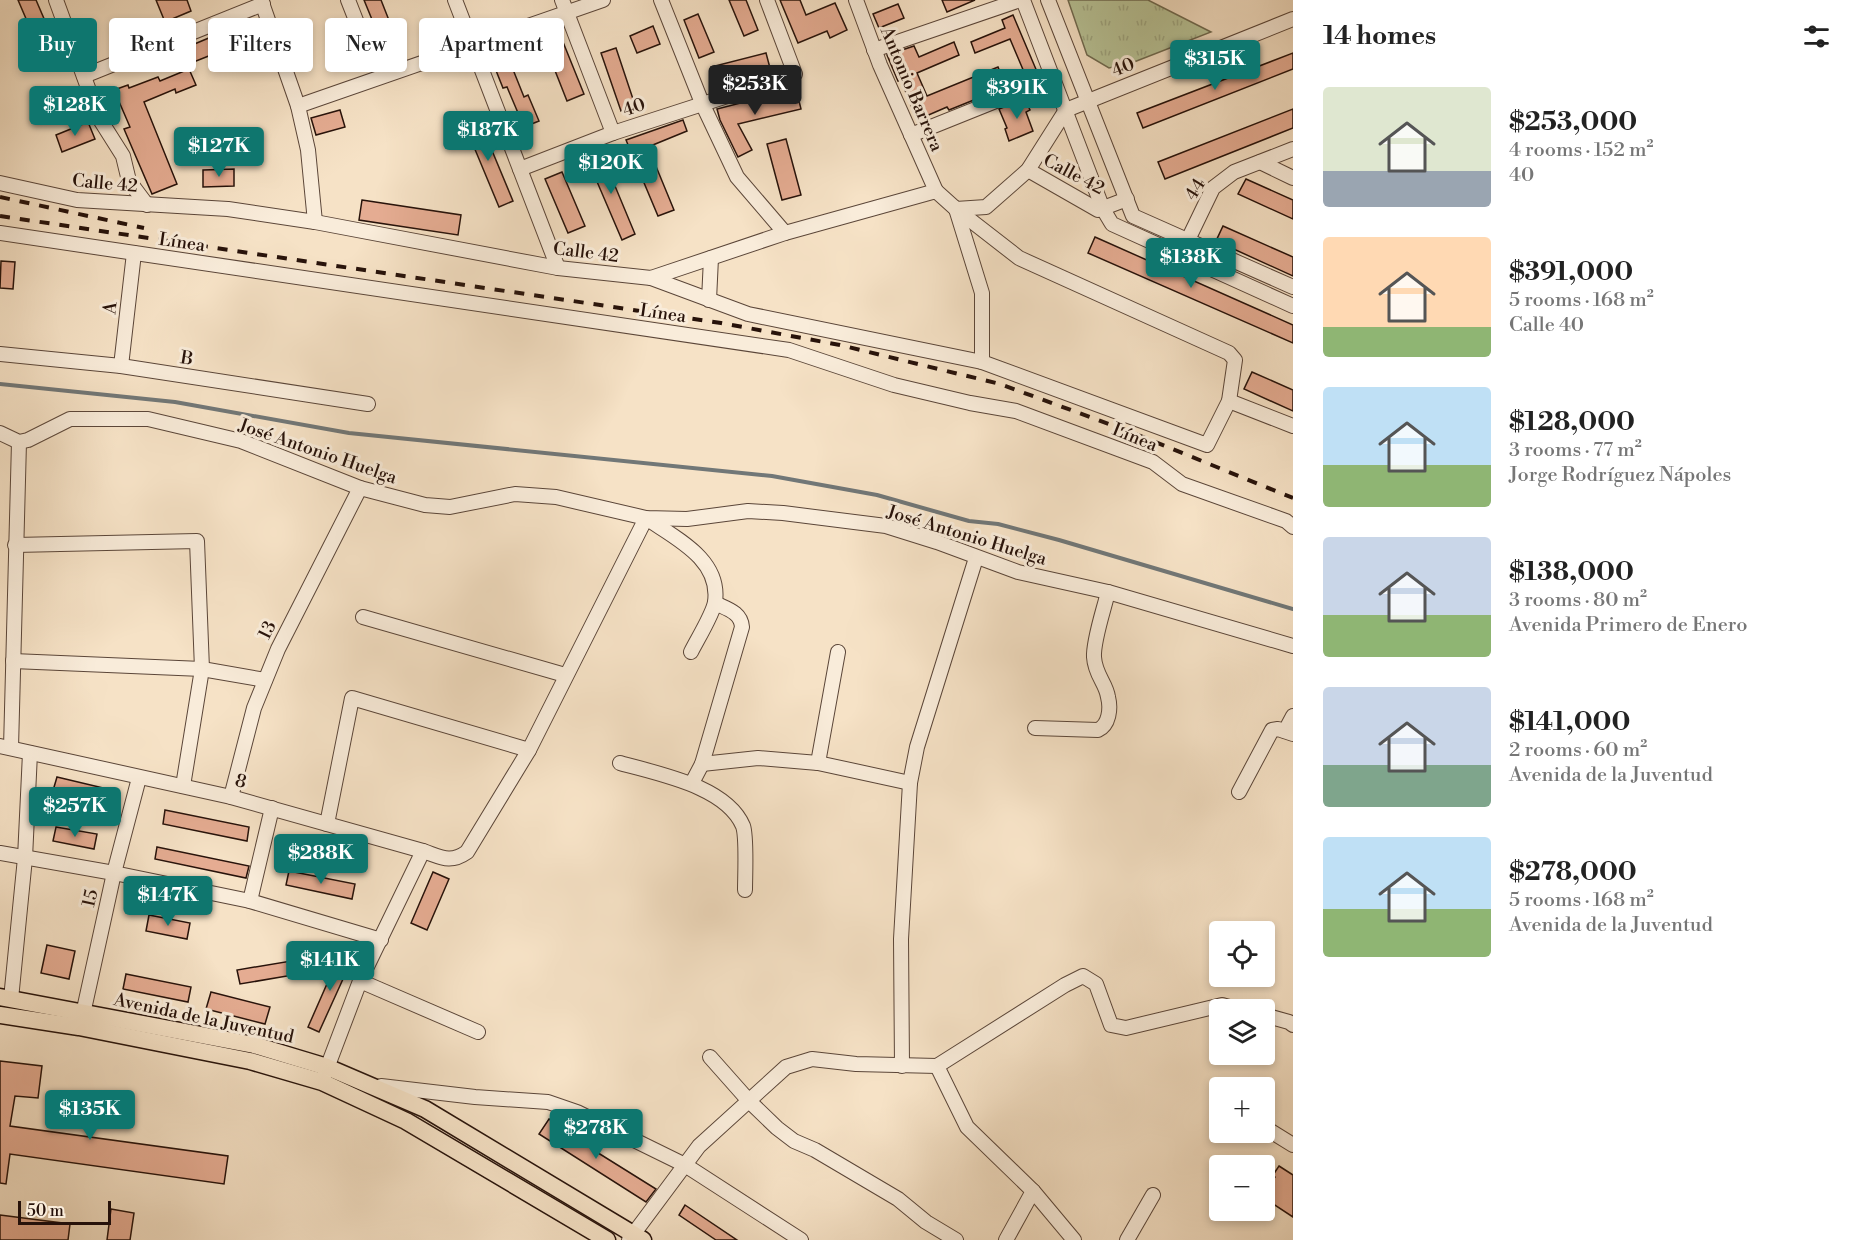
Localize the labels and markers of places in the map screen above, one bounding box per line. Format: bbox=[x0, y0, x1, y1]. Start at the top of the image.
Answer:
pin: $315K bbox=[1173, 40, 1257, 91]
pin: $253K bbox=[713, 65, 797, 116]
pin: $391K bbox=[975, 69, 1059, 120]
pin: $128K bbox=[33, 86, 117, 137]
pin: $187K bbox=[446, 111, 530, 162]
pin: $127K bbox=[177, 127, 261, 178]
pin: $120K bbox=[569, 144, 653, 195]
pin: $138K bbox=[1149, 238, 1233, 289]
pin: $257K bbox=[33, 787, 117, 838]
pin: $288K bbox=[279, 834, 363, 885]
pin: $147K bbox=[126, 876, 210, 927]
pin: $141K bbox=[288, 941, 372, 992]
pin: $135K bbox=[48, 1090, 132, 1141]
pin: $278K bbox=[554, 1109, 638, 1160]

